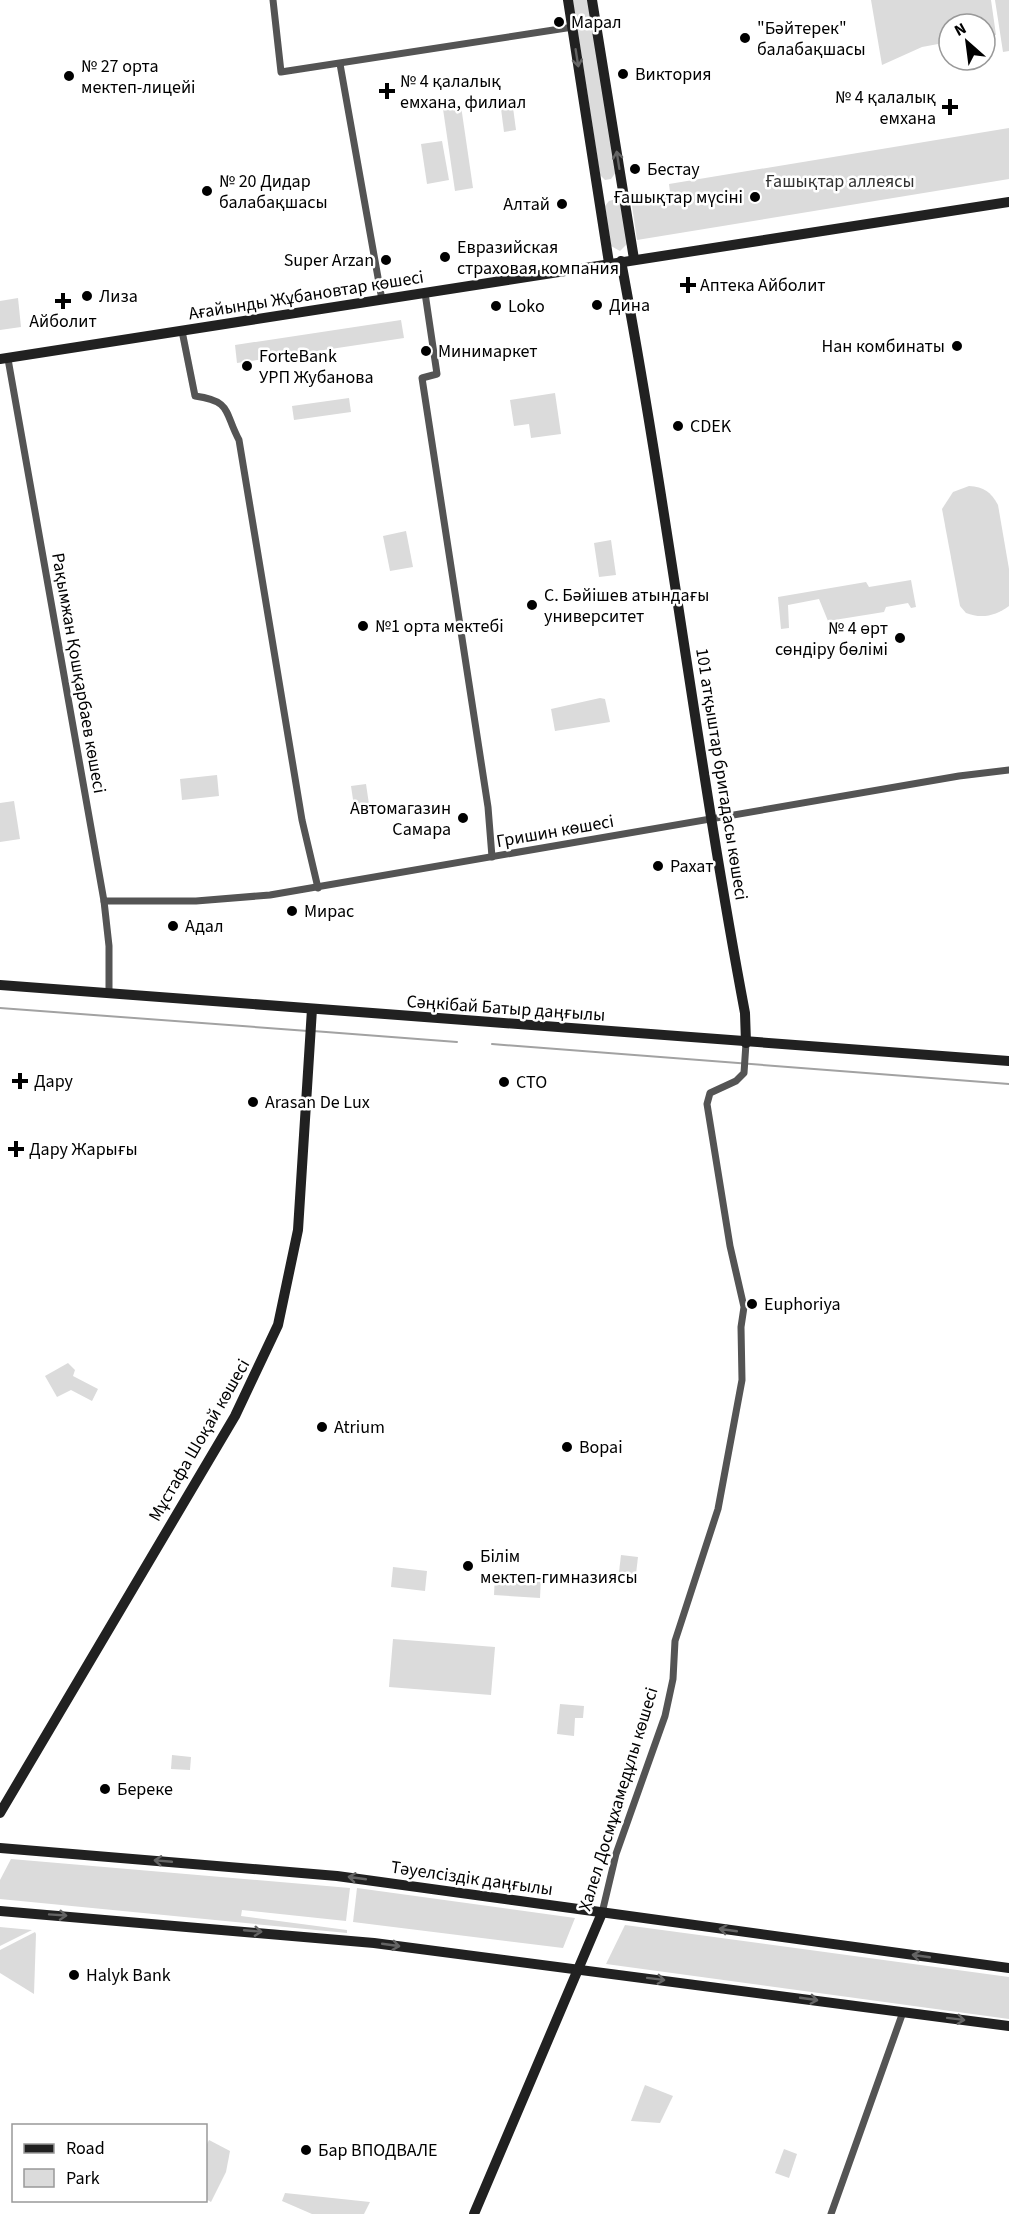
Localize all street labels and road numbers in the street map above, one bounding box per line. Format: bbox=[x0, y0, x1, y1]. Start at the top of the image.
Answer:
street label: Ағайынды Жұбановтар көшесі bbox=[187, 265, 426, 326]
street label: Рақымжан Қошқарбаев көшесі bbox=[45, 551, 112, 795]
street label: 101 атқыштар бригадасы көшесі bbox=[689, 646, 754, 902]
street label: Гришин көшесі bbox=[494, 809, 616, 854]
street label: Сәңкібай Батыр даңғылы bbox=[406, 989, 606, 1028]
street label: Мұстафа Шоқай көшесі bbox=[143, 1355, 256, 1526]
street label: Халел Досмұхамедұлы көшесі bbox=[572, 1684, 664, 1914]
street label: Тәуелсіздік даңғылы bbox=[389, 1855, 555, 1902]

